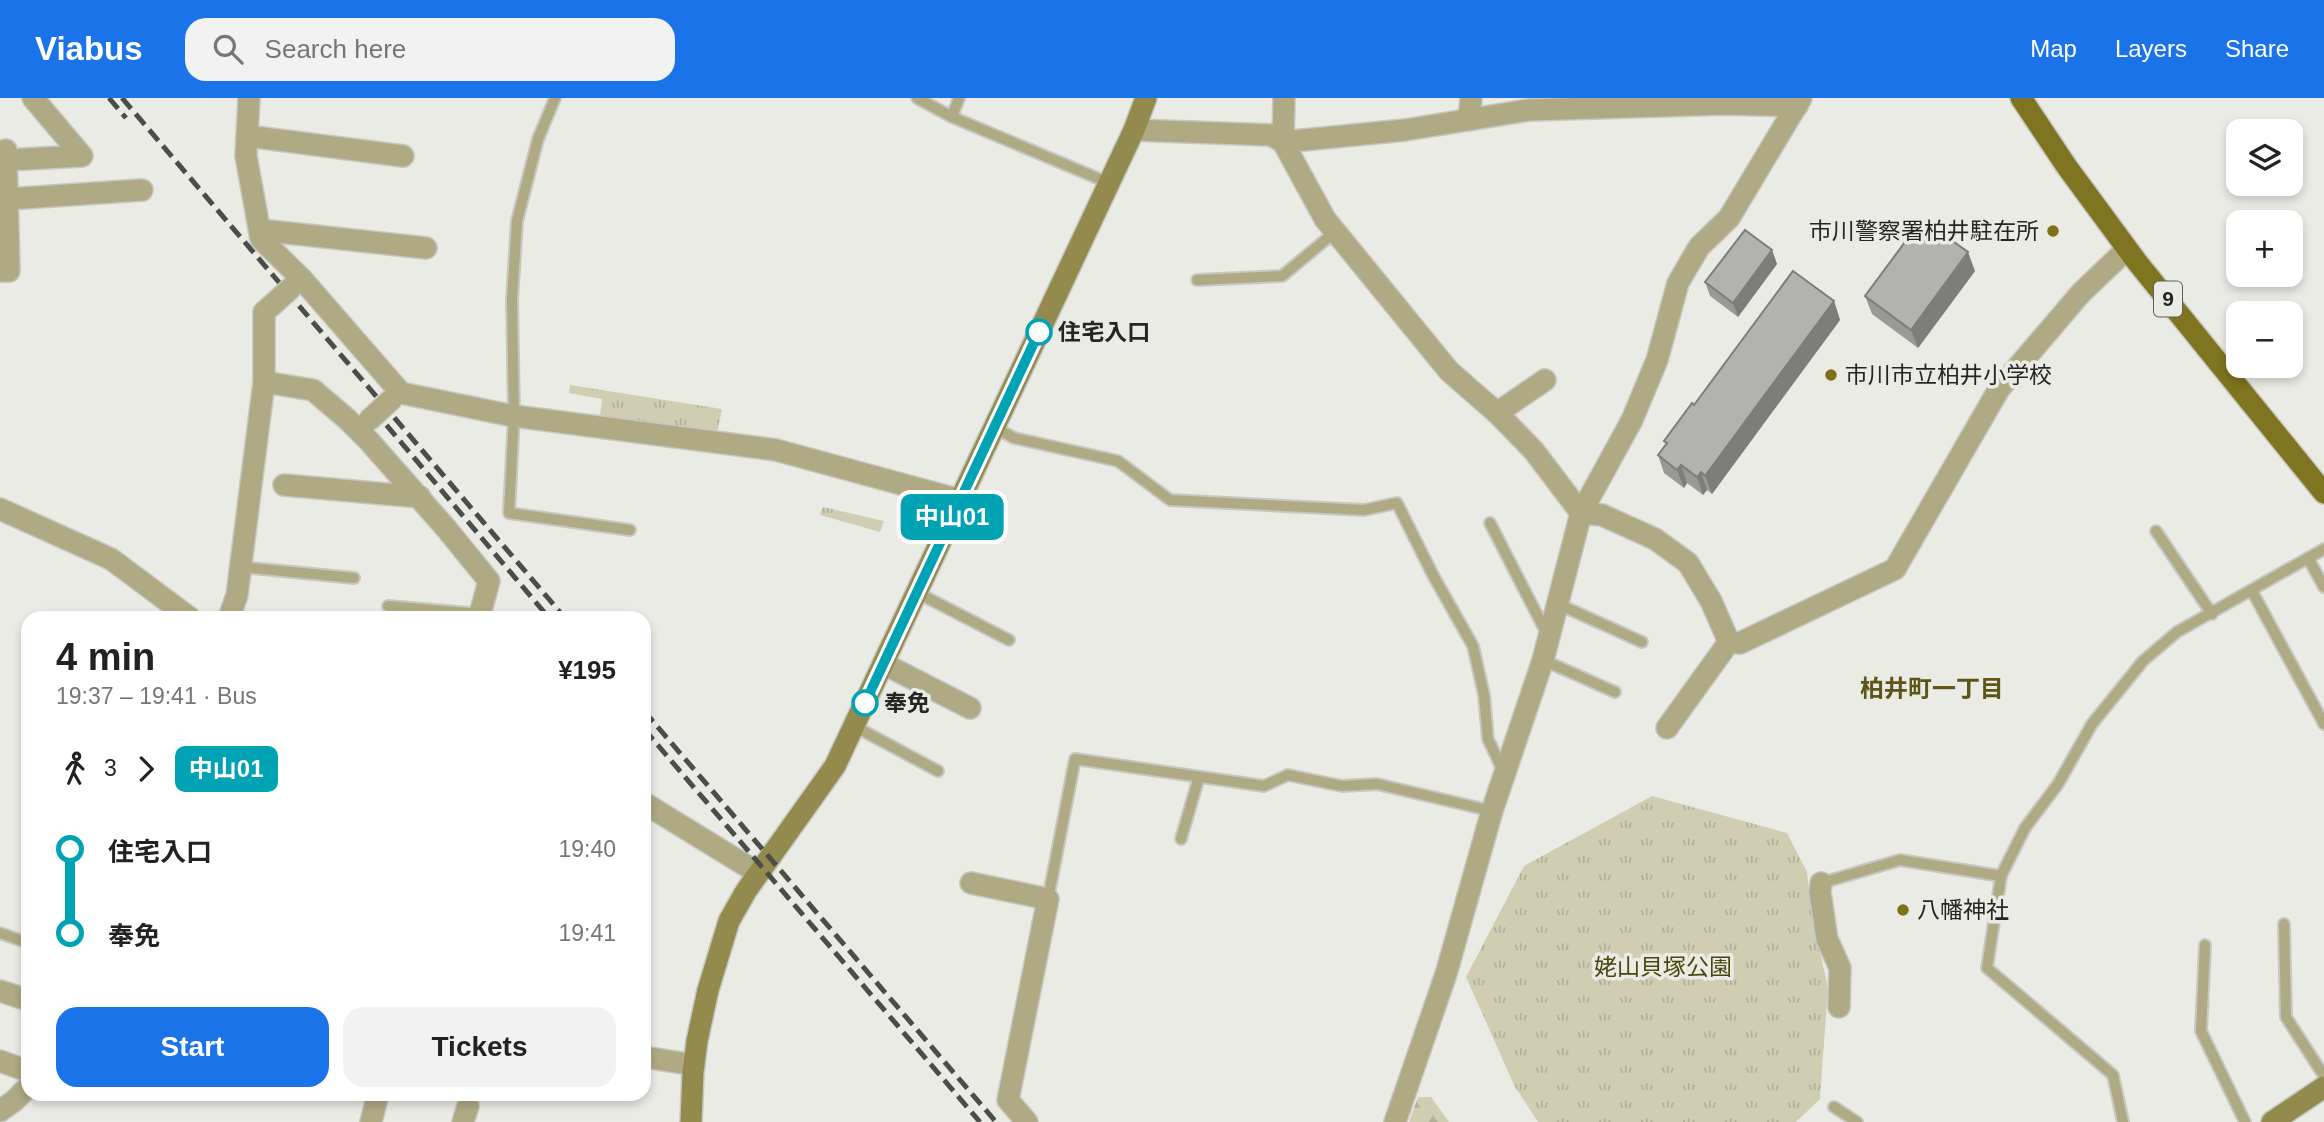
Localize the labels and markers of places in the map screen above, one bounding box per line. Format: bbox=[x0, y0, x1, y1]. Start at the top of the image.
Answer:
place label: 市川警察署柏井駐在所 bbox=[1809, 218, 2039, 244]
marker: 市川警察署柏井駐在所 bbox=[2045, 223, 2061, 239]
marker: 住宅入口 bbox=[1026, 319, 1052, 345]
place label: 住宅入口 bbox=[1058, 319, 1150, 345]
place label: 市川市立柏井小学校 bbox=[1845, 362, 2052, 388]
marker: 市川市立柏井小学校 bbox=[1823, 367, 1839, 383]
marker: 奉免 bbox=[852, 690, 878, 716]
place label: 奉免 bbox=[884, 690, 930, 716]
place label: 八幡神社 bbox=[1917, 897, 2009, 923]
marker: 八幡神社 bbox=[1895, 902, 1911, 918]

